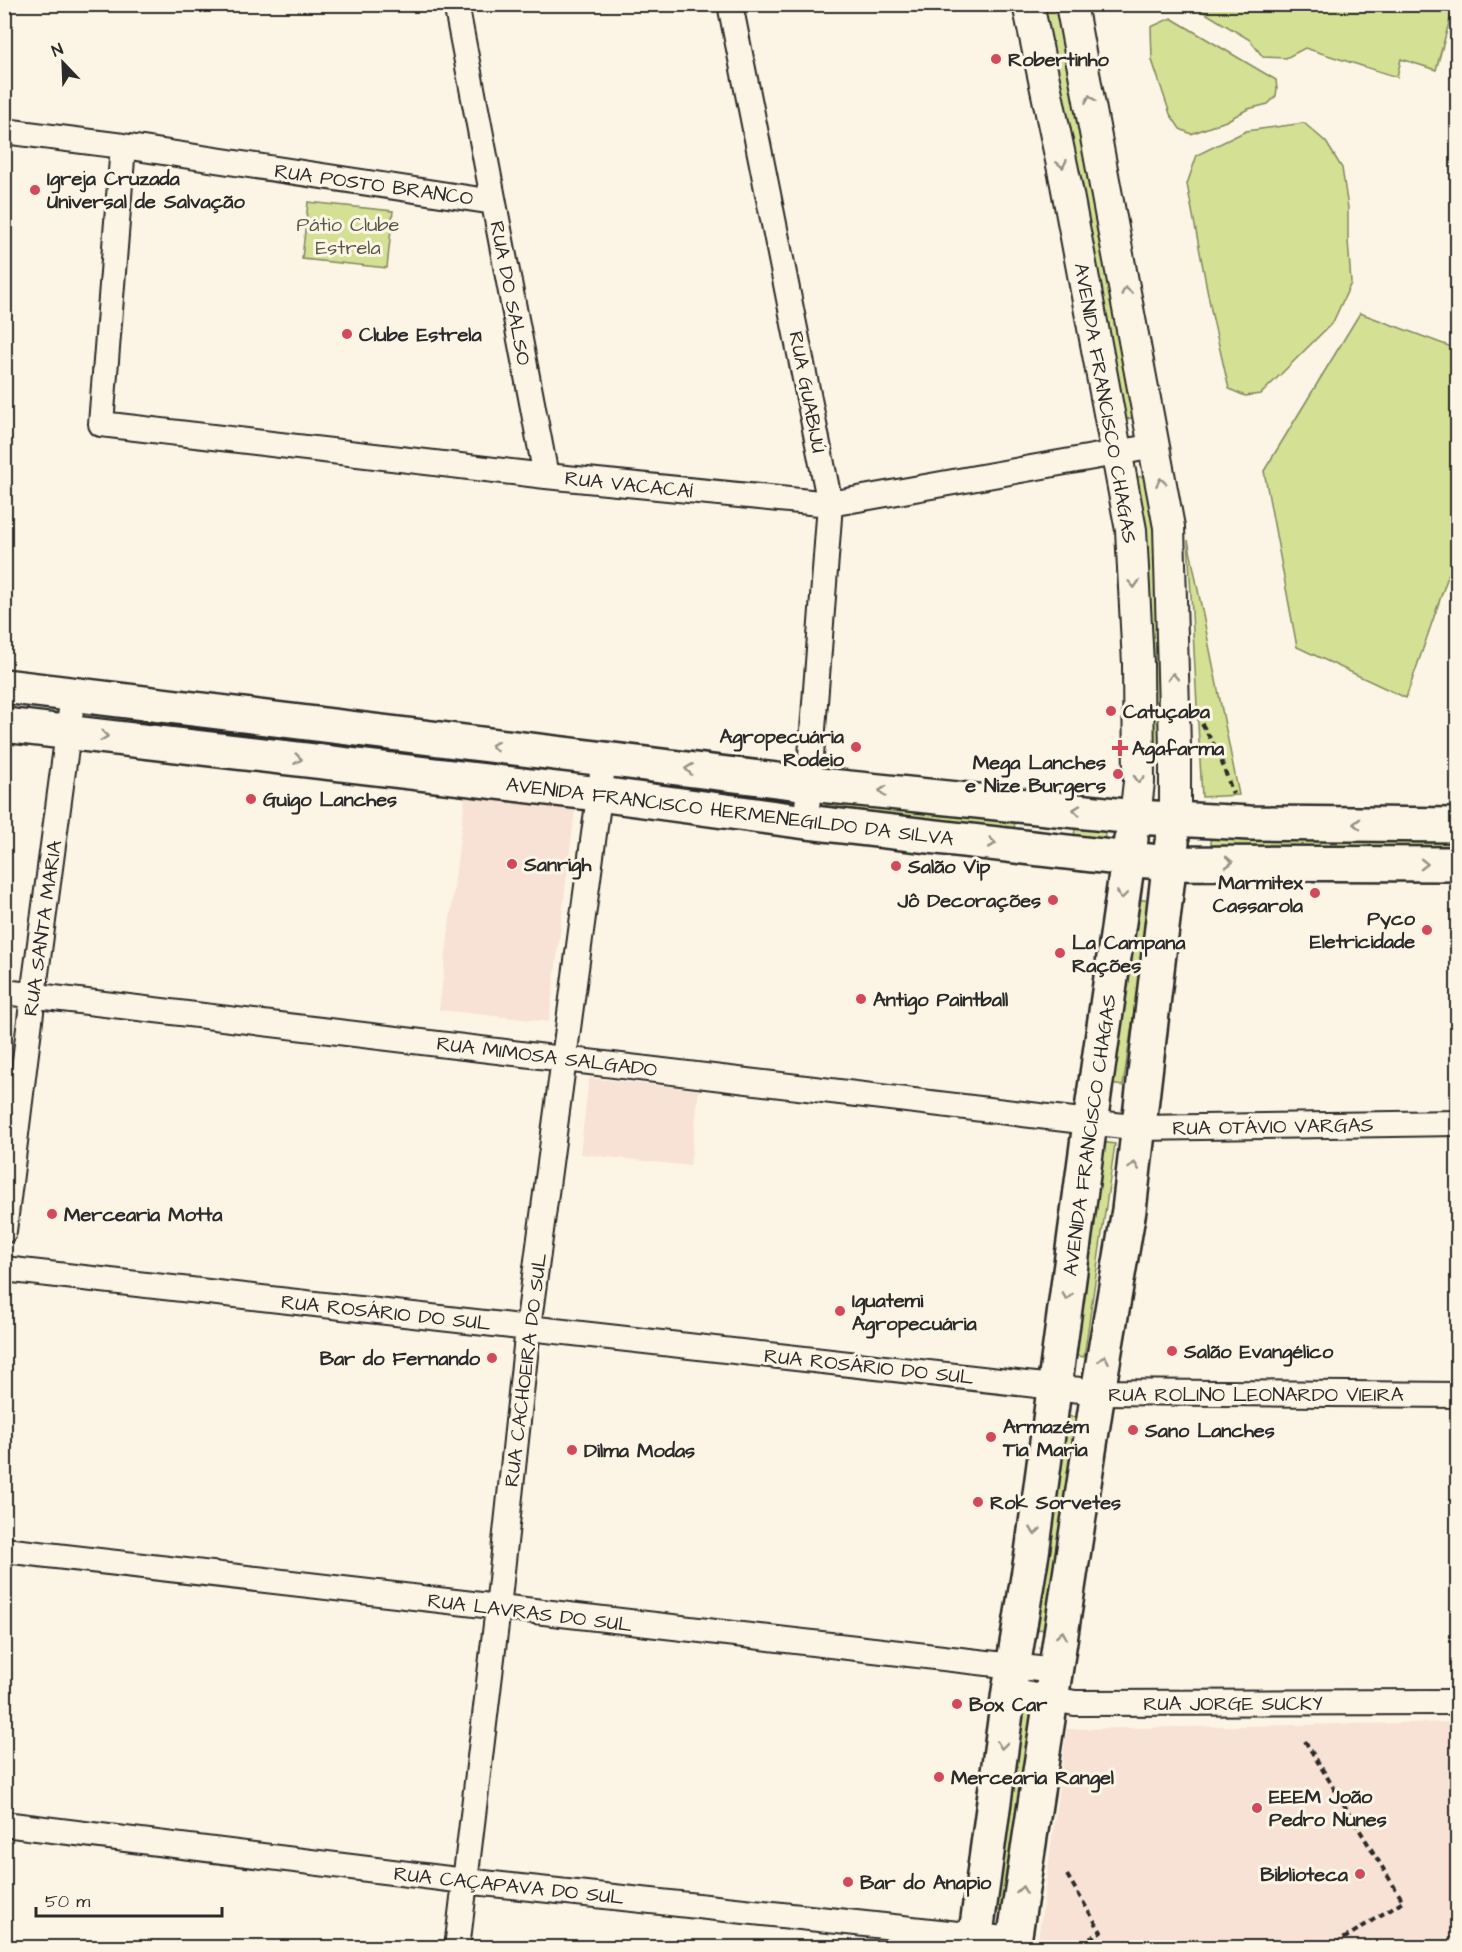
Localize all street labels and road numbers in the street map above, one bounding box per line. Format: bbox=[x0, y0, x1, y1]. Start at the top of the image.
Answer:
street label: RUA POSTO BRANCO bbox=[273, 157, 475, 213]
street label: RUA DO SALSO bbox=[482, 219, 538, 368]
street label: AVENIDA FRANCISCO CHAGAS bbox=[1067, 261, 1144, 546]
street label: RUA GUABIJÚ bbox=[782, 329, 833, 455]
street label: RUA VACACAÍ bbox=[563, 464, 694, 506]
street label: AVENIDA FRANCISCO HERMENEGILDO DA SILVA bbox=[505, 771, 955, 853]
street label: RUA SANTA MARIA bbox=[17, 838, 69, 1018]
street label: AVENIDA FRANCISCO CHAGAS bbox=[1056, 992, 1124, 1278]
street label: RUA MIMOSA SALGADO bbox=[435, 1030, 659, 1084]
street label: RUA OTÁVIO VARGAS bbox=[1172, 1111, 1374, 1143]
street label: RUA CACHOEIRA DO SUL bbox=[498, 1252, 554, 1489]
street label: RUA ROSÁRIO DO SUL bbox=[280, 1288, 492, 1338]
street label: RUA ROSÁRIO DO SUL bbox=[763, 1342, 975, 1392]
street label: RUA ROLINO LEONARDO VIEIRA bbox=[1108, 1381, 1404, 1409]
street label: RUA LAVRAS DO SUL bbox=[426, 1587, 634, 1639]
street label: RUA JORGE SUCKY bbox=[1143, 1690, 1323, 1718]
street label: RUA CAÇAPAVA DO SUL bbox=[392, 1860, 626, 1912]

